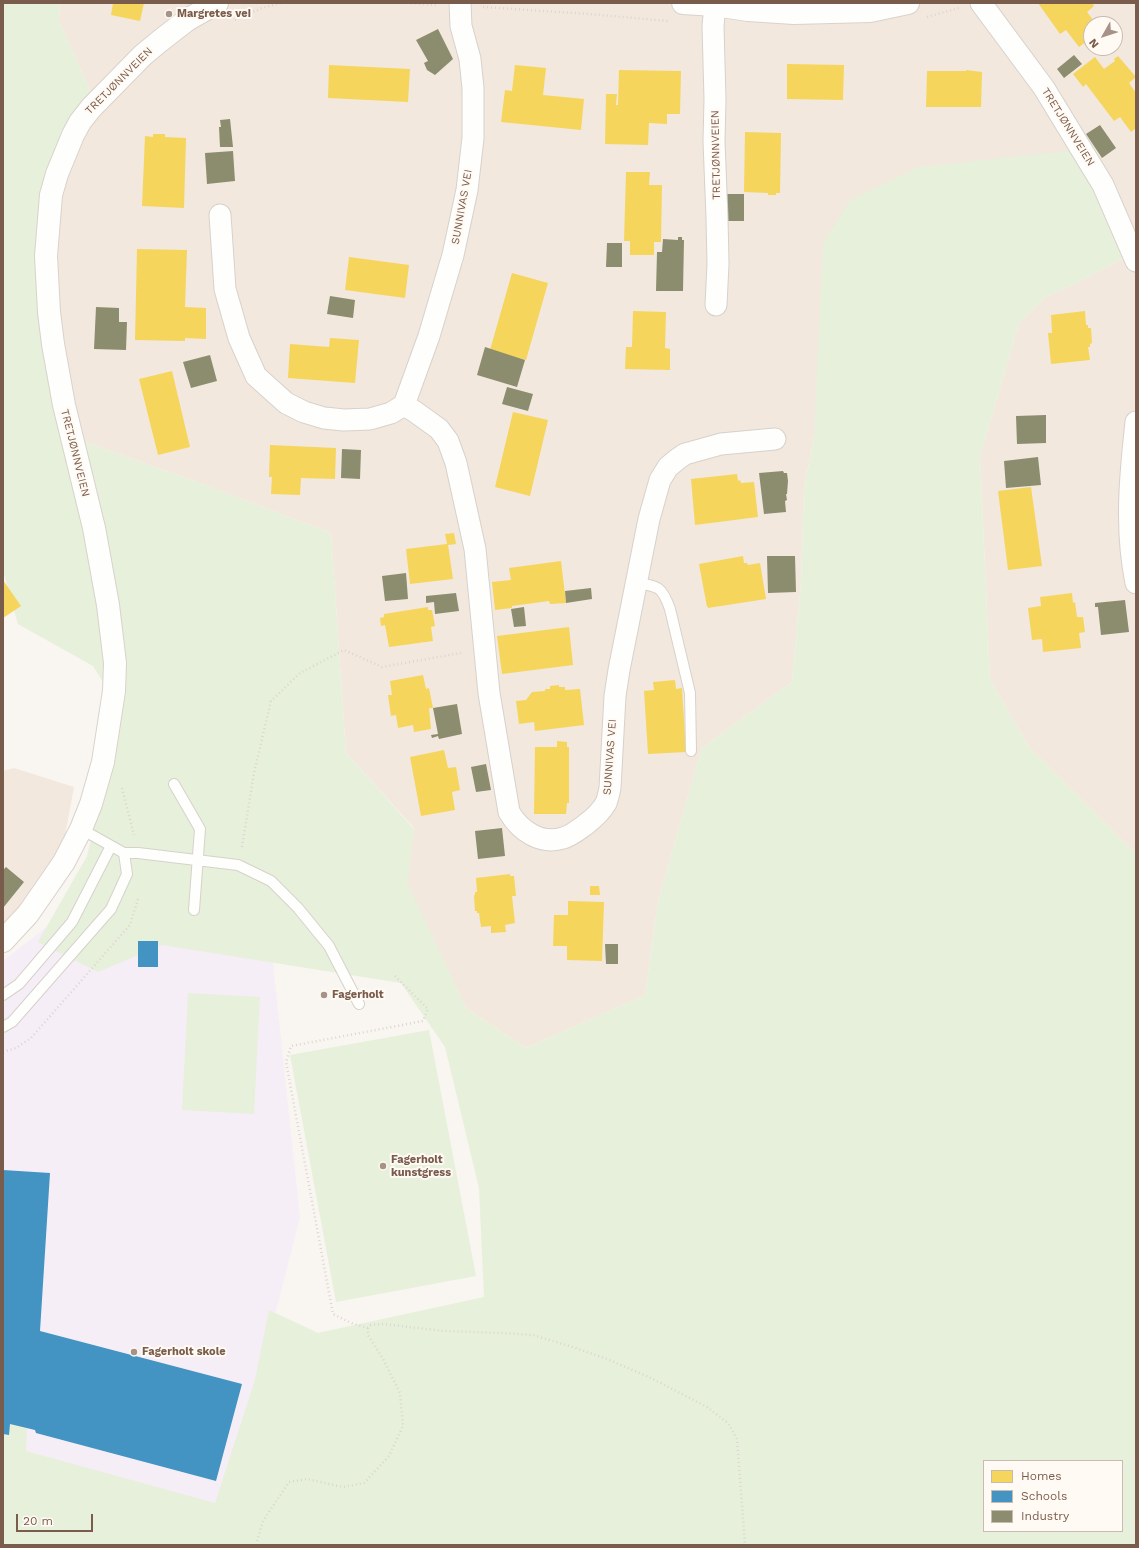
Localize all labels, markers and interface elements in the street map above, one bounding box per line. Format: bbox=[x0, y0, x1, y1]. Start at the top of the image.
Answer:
place label: Margretes vei bbox=[177, 7, 251, 21]
marker: Margretes vei bbox=[164, 9, 174, 19]
north arrow bbox=[1083, 16, 1123, 56]
text: N bbox=[1086, 36, 1102, 50]
street label: TRETJØNNVEIEN bbox=[83, 45, 155, 117]
street label: TRETJØNNVEIEN bbox=[1039, 85, 1097, 169]
street label: TRETJØNNVEIEN bbox=[709, 110, 723, 200]
street label: SUNNIVAS VEI bbox=[449, 168, 475, 246]
street label: TRETJØNNVEIEN bbox=[58, 408, 92, 498]
street label: SUNNIVAS VEI bbox=[601, 719, 619, 795]
place label: Fagerholt bbox=[332, 988, 384, 1002]
marker: Fagerholt bbox=[319, 990, 329, 1000]
place label: Fagerholt kunstgress bbox=[391, 1153, 451, 1179]
marker: Fagerholt kunstgress bbox=[378, 1161, 388, 1171]
place label: Fagerholt skole bbox=[142, 1345, 226, 1359]
marker: Fagerholt skole bbox=[129, 1347, 139, 1357]
legend bbox=[983, 1460, 1123, 1532]
text: Homes bbox=[1021, 1469, 1062, 1483]
text: Schools bbox=[1021, 1489, 1067, 1503]
scale bar bbox=[18, 1506, 95, 1532]
text: Industry bbox=[1021, 1509, 1069, 1523]
text: 20 m bbox=[23, 1514, 53, 1528]

